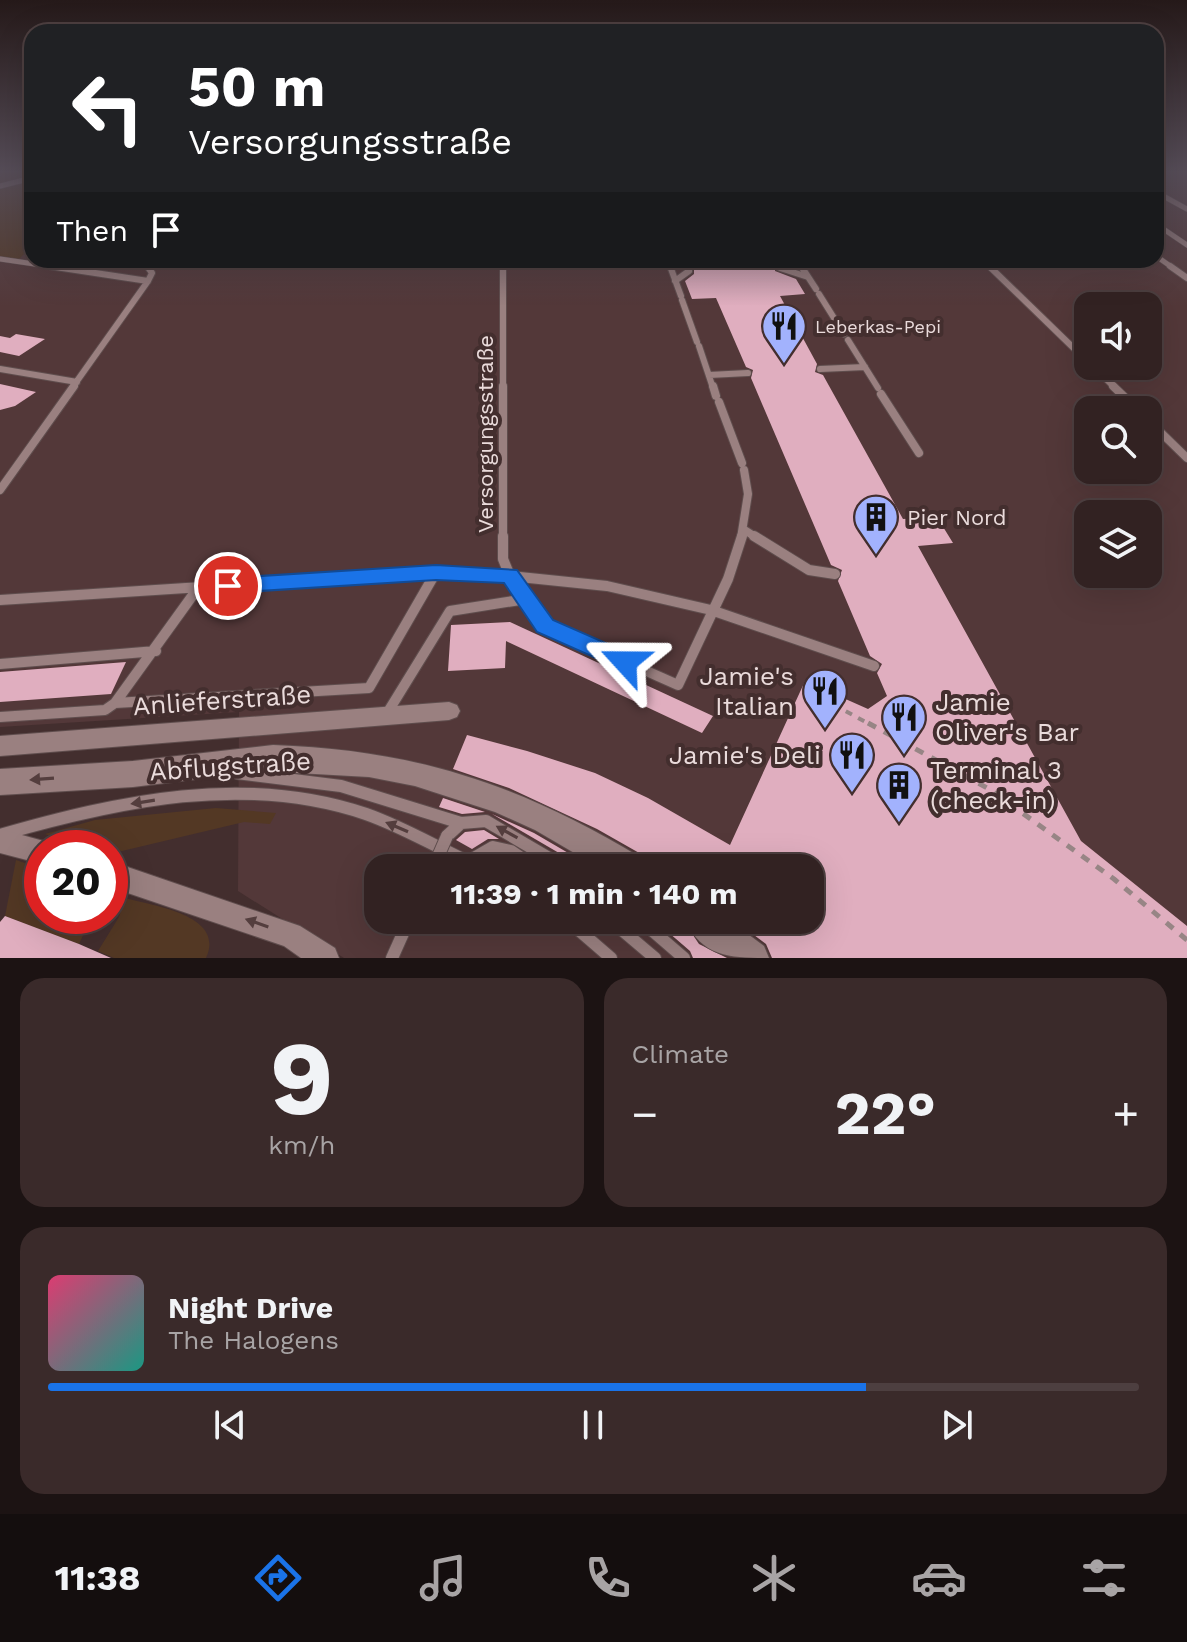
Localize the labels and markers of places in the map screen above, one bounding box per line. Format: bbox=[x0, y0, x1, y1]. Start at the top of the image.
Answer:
restaurant icon: Leberkas-Pepi bbox=[760, 302, 808, 365]
place label: Leberkas-Pepi bbox=[815, 316, 941, 337]
building icon: Pier Nord bbox=[852, 493, 900, 556]
place label: Pier Nord bbox=[907, 505, 1007, 530]
pin bbox=[194, 552, 262, 620]
place label: Jamie's Italian bbox=[699, 661, 794, 721]
restaurant icon: Jamie's Italian bbox=[801, 667, 849, 730]
place label: Jamie Oliver's Bar bbox=[935, 687, 1079, 747]
restaurant icon: Jamie Oliver's Bar bbox=[880, 693, 928, 756]
restaurant icon: Jamie's Deli bbox=[828, 731, 876, 794]
place label: Jamie's Deli bbox=[669, 740, 821, 770]
place label: Terminal 3 (check-in) bbox=[930, 755, 1062, 815]
building icon: Terminal 3 (check-in) bbox=[875, 761, 923, 824]

